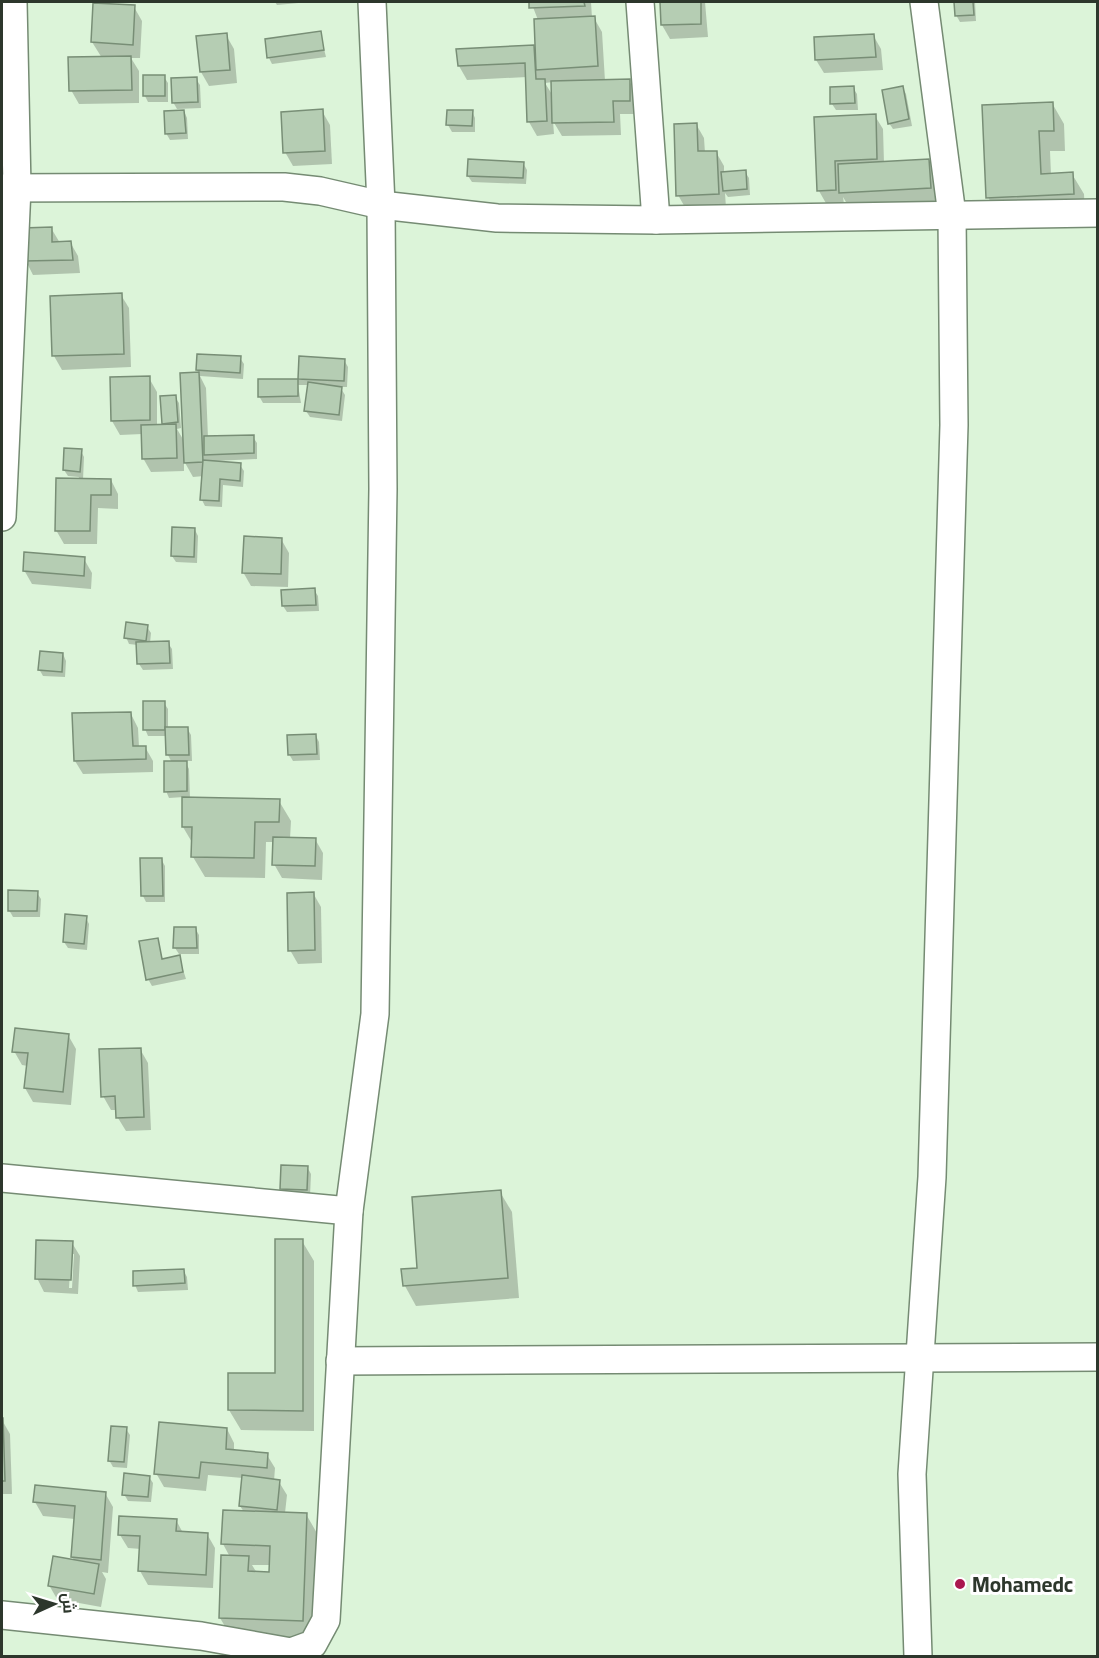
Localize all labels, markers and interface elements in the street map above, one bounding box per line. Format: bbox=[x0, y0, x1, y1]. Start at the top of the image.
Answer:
place label: Mohamedc bbox=[972, 1565, 1073, 1604]
north arrow bbox=[24, 1574, 84, 1634]
marker: Mohamedc bbox=[953, 1577, 967, 1591]
text: ش bbox=[53, 1592, 85, 1614]

